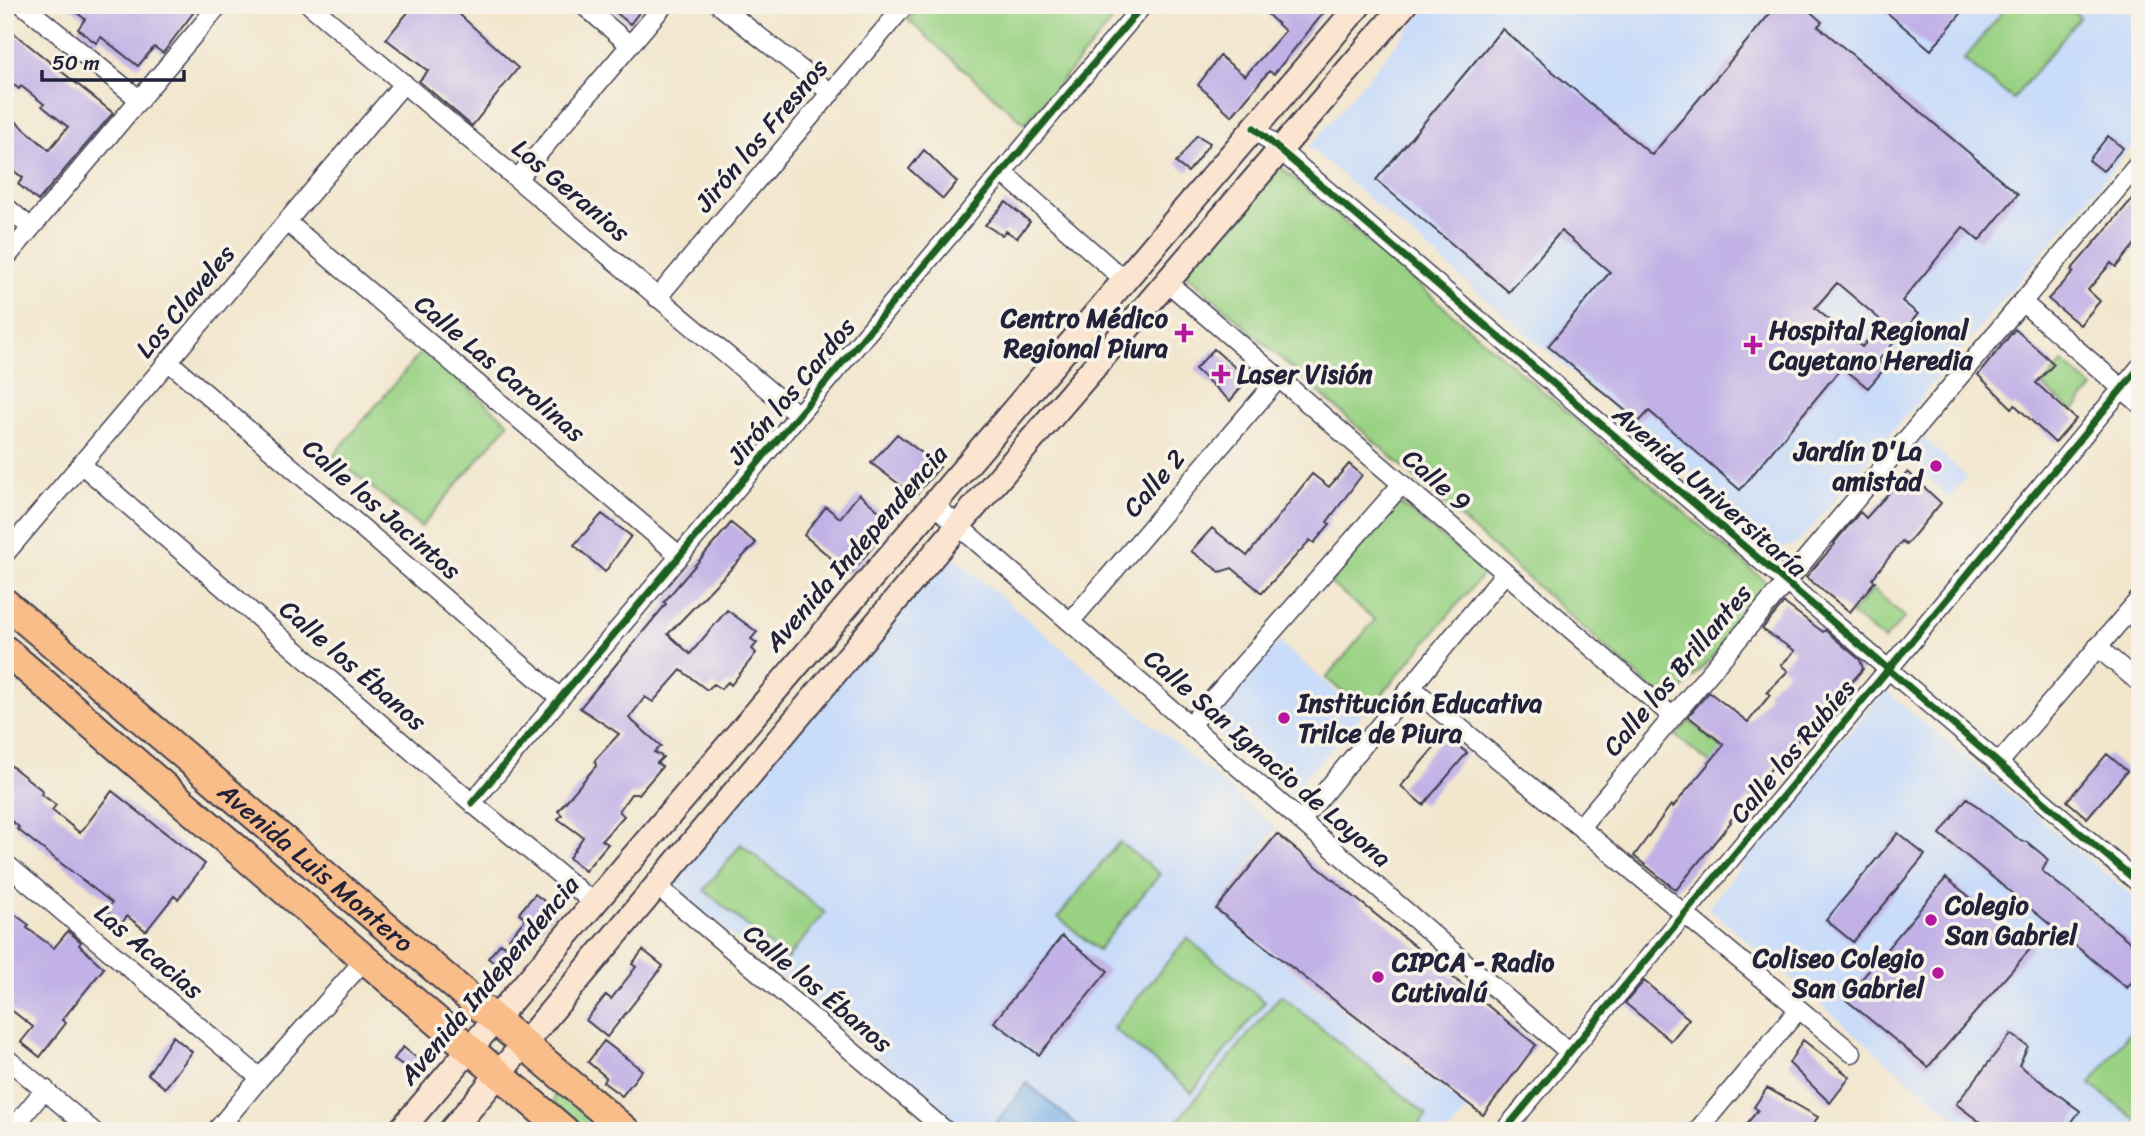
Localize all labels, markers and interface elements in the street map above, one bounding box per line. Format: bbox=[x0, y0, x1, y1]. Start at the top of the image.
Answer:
scale bar bbox=[42, 38, 184, 82]
text: 50 m bbox=[52, 44, 100, 82]
street label: Jirón los Fresnos bbox=[681, 47, 840, 224]
street label: Los Geranios bbox=[501, 126, 642, 254]
street label: Los Claveles bbox=[123, 233, 247, 369]
street label: Calle Las Carolinas bbox=[404, 282, 597, 455]
place label: Centro Médico Regional Piura bbox=[1000, 295, 1169, 371]
street label: Jirón los Cardos bbox=[714, 306, 868, 476]
place label: Hospital Regional Cayetano Heredia bbox=[1768, 307, 1973, 383]
marker: Centro Médico Regional Piura bbox=[1174, 323, 1194, 343]
marker: Hospital Regional Cayetano Heredia bbox=[1743, 335, 1763, 355]
place label: Laser Visión bbox=[1237, 351, 1373, 397]
marker: Laser Visión bbox=[1211, 364, 1231, 384]
street label: Avenida Universitaría bbox=[1601, 392, 1819, 590]
street label: Calle los Jacintos bbox=[292, 426, 472, 592]
place label: Jardín D'La amistad bbox=[1792, 428, 1924, 504]
street label: Avenida Independencia bbox=[752, 433, 960, 663]
street label: Calle 9 bbox=[1392, 436, 1482, 524]
street label: Calle 2 bbox=[1111, 438, 1197, 528]
marker: Jardín D'La amistad bbox=[1928, 458, 1944, 474]
street label: Calle los Brillantes bbox=[1590, 572, 1764, 767]
street label: Calle los Ébanos bbox=[269, 587, 438, 743]
street label: Calle San Ignacio de Loyona bbox=[1133, 637, 1403, 879]
street label: Calle los Rubíes bbox=[1717, 668, 1867, 834]
place label: Institución Educativa Trilce de Piura bbox=[1296, 680, 1542, 756]
marker: Institución Educativa Trilce de Piura bbox=[1276, 710, 1292, 726]
street label: Avenida Luis Montero bbox=[206, 769, 424, 964]
street label: Avenida Independencia bbox=[386, 864, 592, 1096]
place label: Colegio San Gabriel bbox=[1944, 882, 2078, 958]
street label: Las Acacias bbox=[84, 891, 215, 1012]
street label: Calle los Ébanos bbox=[733, 911, 904, 1065]
marker: Colegio San Gabriel bbox=[1923, 912, 1939, 928]
place label: Coliseo Colegio San Gabriel bbox=[1752, 935, 1926, 1011]
place label: CIPCA - Radio Cutivalú bbox=[1391, 939, 1555, 1015]
marker: Coliseo Colegio San Gabriel bbox=[1930, 965, 1946, 981]
marker: CIPCA - Radio Cutivalú bbox=[1370, 969, 1386, 985]

